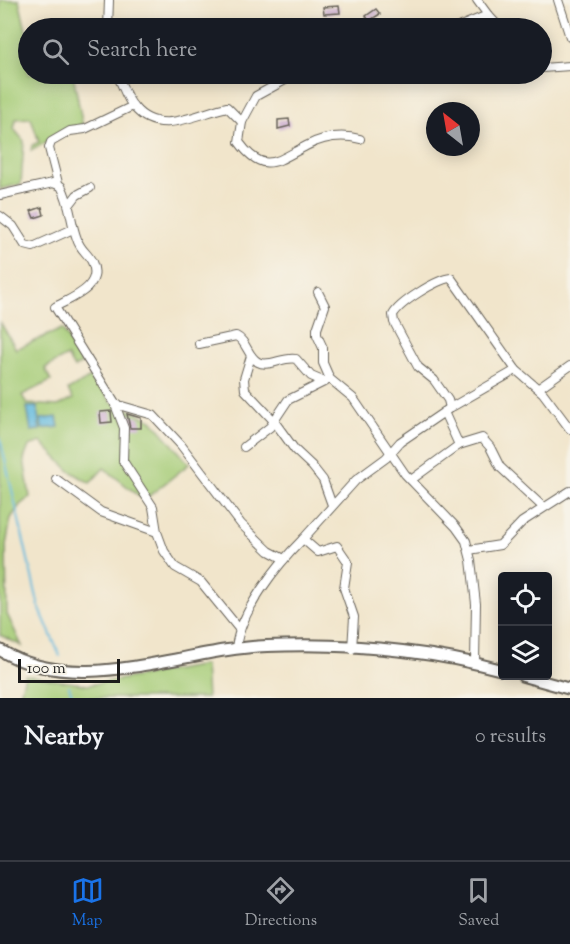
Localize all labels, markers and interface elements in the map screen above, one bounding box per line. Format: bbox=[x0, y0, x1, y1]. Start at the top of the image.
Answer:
search box bbox=[18, 18, 552, 84]
icon: search bbox=[39, 35, 72, 68]
text: Search here bbox=[87, 35, 197, 67]
north arrow bbox=[426, 102, 480, 156]
map controls bbox=[498, 572, 552, 680]
button: locate bbox=[498, 572, 552, 626]
button: layers bbox=[498, 626, 552, 680]
scale bar bbox=[18, 656, 120, 684]
text: 100 m bbox=[27, 658, 66, 681]
text: Nearby bbox=[24, 719, 104, 756]
text: 0 results bbox=[475, 723, 546, 752]
tab: Map bbox=[71, 874, 104, 933]
tab: Directions bbox=[245, 874, 317, 933]
tab: Saved bbox=[458, 874, 499, 933]

